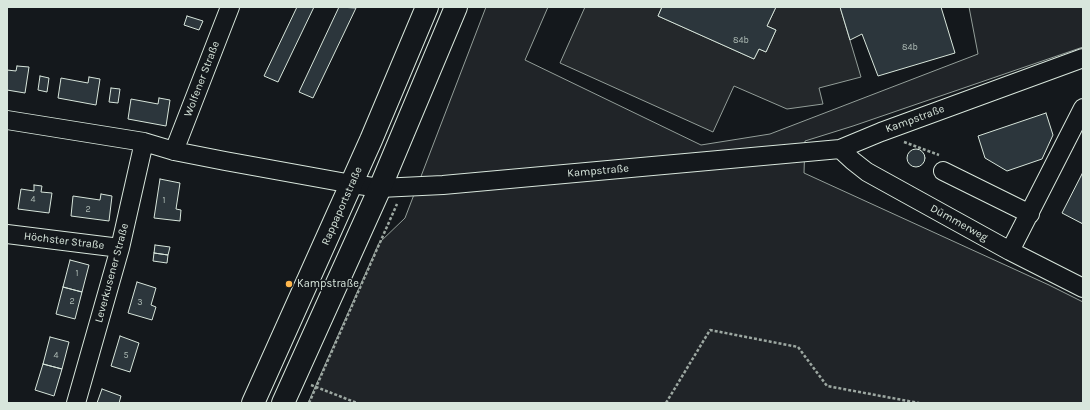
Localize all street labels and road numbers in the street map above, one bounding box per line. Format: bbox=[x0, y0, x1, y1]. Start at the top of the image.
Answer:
street label: Wolfener Straße bbox=[181, 39, 223, 119]
street label: Kampstraße bbox=[884, 102, 946, 136]
street label: Kampstraße bbox=[567, 162, 629, 180]
street label: Rappaportstraße bbox=[319, 165, 365, 247]
street label: Dümmerweg bbox=[928, 202, 990, 244]
street label: Leverkusener Straße bbox=[92, 222, 132, 324]
street label: Höchster Straße bbox=[23, 230, 105, 252]

